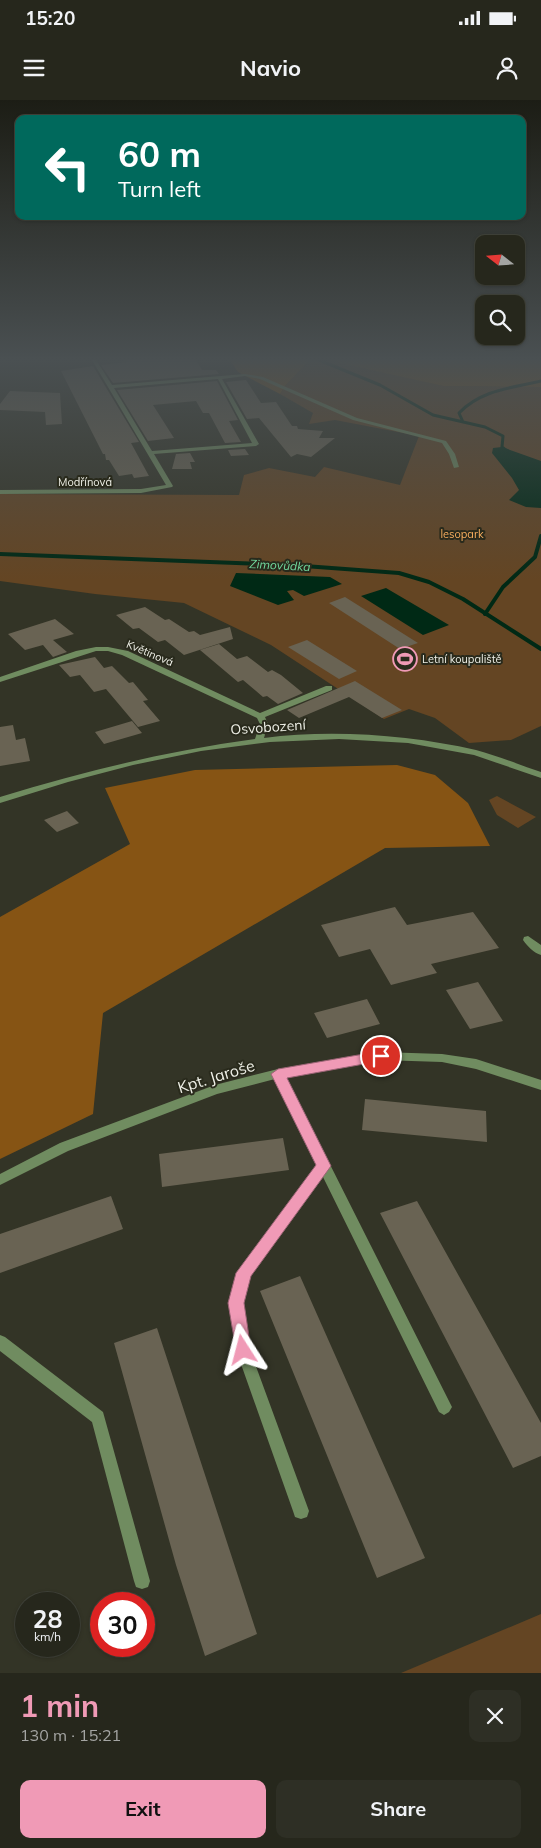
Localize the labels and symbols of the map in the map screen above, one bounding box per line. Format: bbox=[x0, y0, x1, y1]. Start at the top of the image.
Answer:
north arrow bbox=[475, 235, 525, 285]
street label: Modřínová bbox=[58, 475, 112, 489]
park label: lesopark bbox=[440, 527, 484, 541]
water label: Zimovůdka bbox=[249, 556, 311, 574]
street label: Květinová bbox=[124, 637, 176, 669]
sports icon: Letní koupaliště bbox=[392, 646, 418, 672]
place label: Letní koupaliště bbox=[422, 652, 501, 666]
street label: Osvobození bbox=[230, 715, 307, 739]
pin bbox=[360, 1035, 402, 1077]
street label: Kpt. Jaroše bbox=[175, 1055, 257, 1097]
position arrow bbox=[216, 1323, 268, 1375]
speed limit sign: 30 bbox=[90, 1592, 155, 1657]

